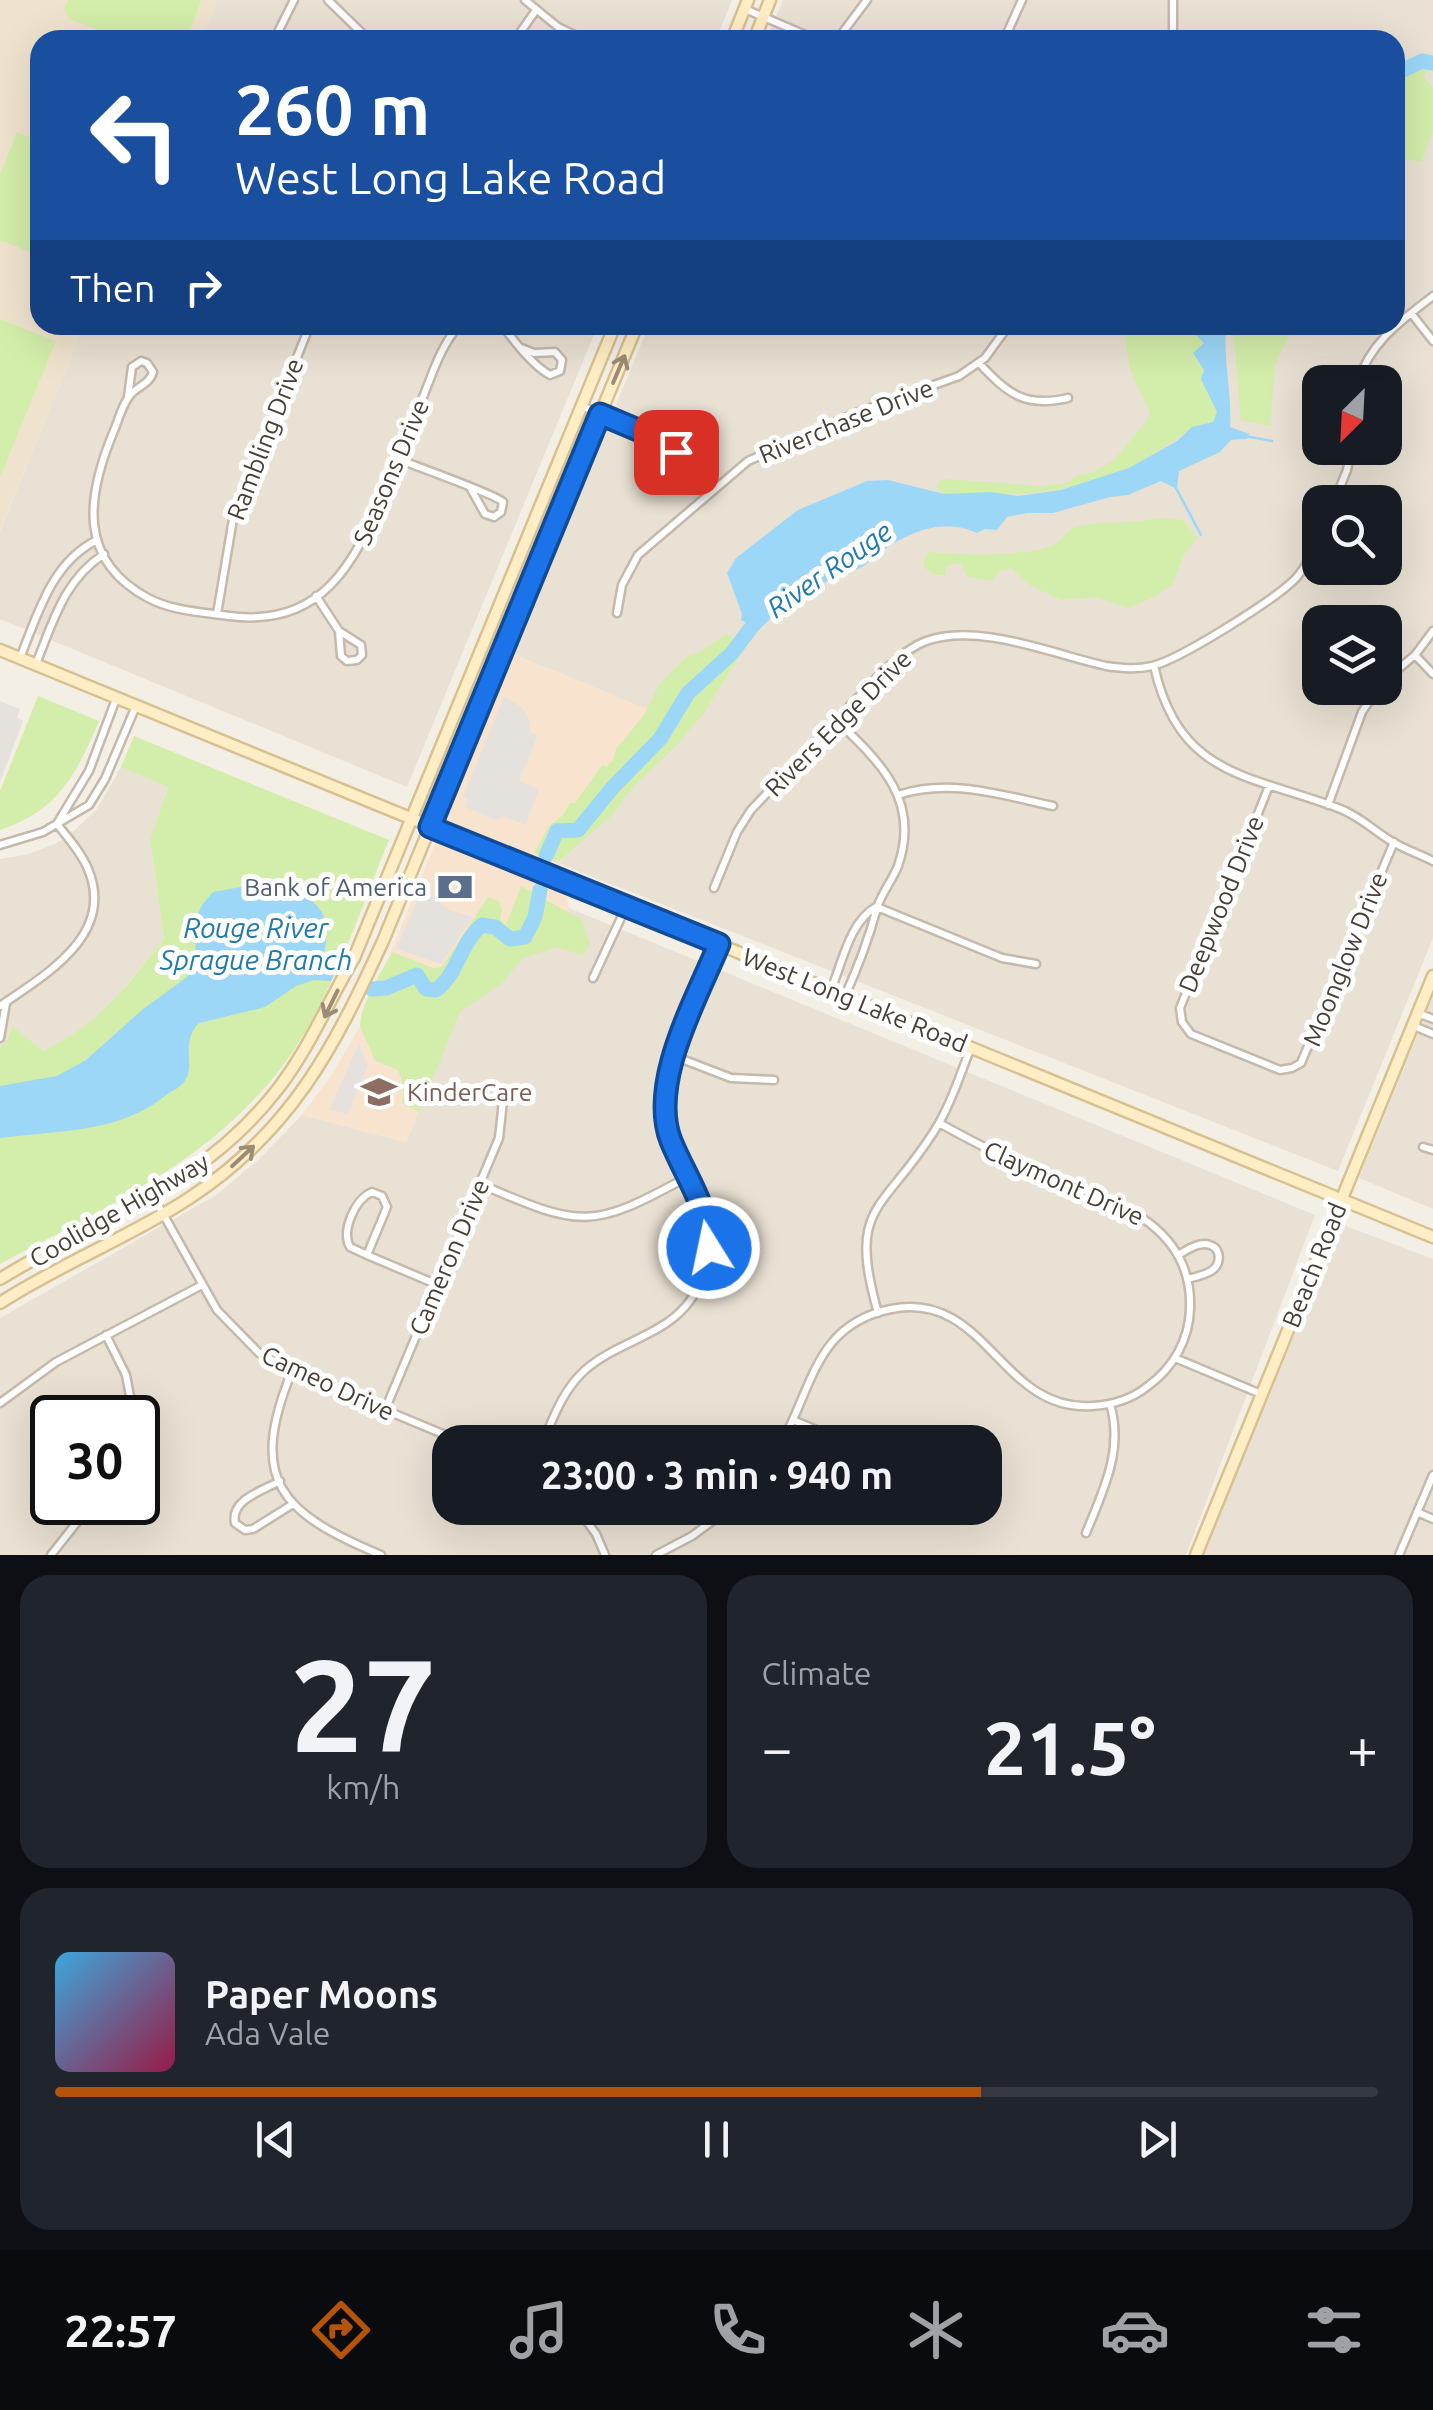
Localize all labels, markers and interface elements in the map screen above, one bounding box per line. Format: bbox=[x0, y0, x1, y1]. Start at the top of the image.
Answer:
icon: left bbox=[70, 70, 200, 200]
text: 260 m bbox=[235, 70, 430, 148]
text: West Long Lake Road bbox=[235, 152, 666, 203]
icon: right bbox=[176, 260, 231, 315]
text: Then bbox=[70, 267, 156, 309]
street label: Rambling Drive bbox=[221, 354, 309, 524]
one-way arrow bbox=[611, 354, 629, 385]
north arrow bbox=[1302, 365, 1402, 465]
map controls bbox=[1302, 365, 1402, 705]
street label: Riverchase Drive bbox=[755, 373, 937, 469]
street label: Seasons Drive bbox=[348, 395, 434, 549]
pin bbox=[634, 410, 719, 495]
icon: arrive bbox=[649, 425, 704, 480]
button: search bbox=[1302, 485, 1402, 585]
water label: River Rouge bbox=[761, 515, 897, 623]
button: layers bbox=[1302, 605, 1402, 705]
street label: Rivers Edge Drive bbox=[759, 644, 917, 802]
street label: Deepwood Drive bbox=[1173, 812, 1269, 996]
bank icon: Bank of America bbox=[436, 868, 474, 906]
street label: Moonglow Drive bbox=[1297, 868, 1393, 1050]
place label: Bank of America bbox=[244, 873, 427, 901]
water label: Rouge River Sprague Branch bbox=[159, 912, 352, 975]
street label: West Long Lake Road bbox=[739, 942, 971, 1058]
one-way arrow bbox=[321, 988, 340, 1018]
school or university icon: KinderCare bbox=[360, 1073, 398, 1111]
place label: KinderCare bbox=[407, 1078, 532, 1106]
street label: Claymont Drive bbox=[980, 1135, 1148, 1231]
one-way arrow bbox=[230, 1144, 254, 1168]
street label: Coolidge Highway bbox=[24, 1147, 214, 1273]
street label: Cameron Drive bbox=[404, 1175, 494, 1339]
position arrow bbox=[657, 1196, 761, 1300]
street label: Beach Road bbox=[1276, 1199, 1352, 1331]
street label: Cameo Drive bbox=[257, 1340, 399, 1426]
speed limit sign: 30 bbox=[30, 1395, 160, 1525]
text: 23:00 · 3 min · 940 m bbox=[541, 1454, 893, 1496]
text: 27 bbox=[290, 1631, 437, 1777]
text: Climate bbox=[762, 1655, 872, 1691]
text: 21.5° bbox=[984, 1705, 1156, 1789]
text: − bbox=[762, 1717, 793, 1778]
text: + bbox=[1347, 1717, 1378, 1778]
text: km/h bbox=[326, 1769, 400, 1805]
text: Paper Moons bbox=[205, 1973, 438, 2015]
text: Ada Vale bbox=[205, 2015, 331, 2051]
icon: previous bbox=[248, 2112, 303, 2167]
icon: pause bbox=[689, 2112, 744, 2167]
icon: next bbox=[1130, 2112, 1185, 2167]
icon: directions bbox=[306, 2295, 376, 2365]
icon: music bbox=[504, 2295, 574, 2365]
icon: phone bbox=[703, 2295, 773, 2365]
icon: climate bbox=[901, 2295, 971, 2365]
icon: car bbox=[1100, 2295, 1170, 2365]
icon: filters bbox=[1299, 2295, 1369, 2365]
text: 22:57 bbox=[64, 2305, 177, 2356]

